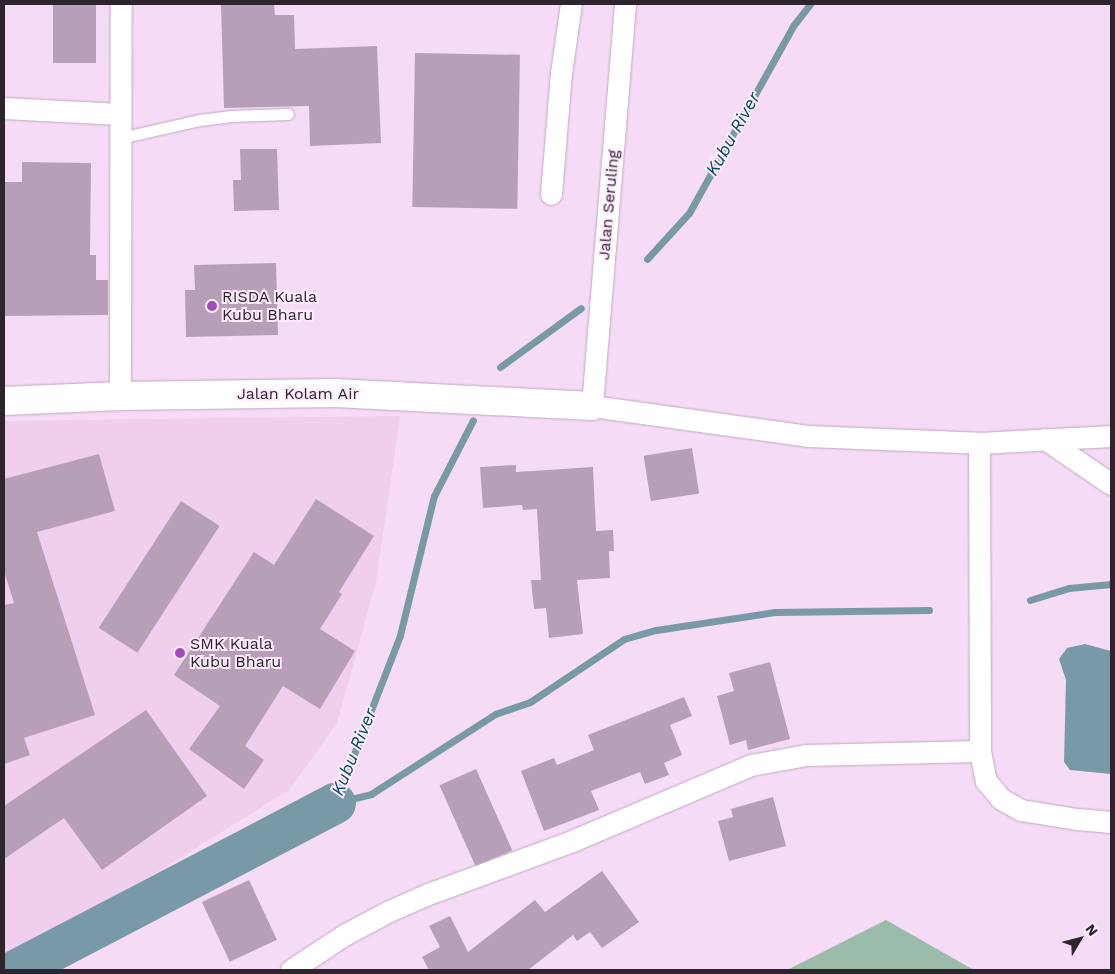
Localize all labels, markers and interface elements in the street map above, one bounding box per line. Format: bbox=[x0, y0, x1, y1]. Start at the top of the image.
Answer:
water label: Kubu River bbox=[701, 88, 765, 180]
street label: Jalan Seruling bbox=[595, 149, 623, 261]
place label: RISDA Kuala Kubu Bharu bbox=[222, 287, 318, 325]
marker: RISDA Kuala Kubu Bharu bbox=[206, 300, 218, 312]
street label: Jalan Kolam Air bbox=[237, 384, 359, 404]
place label: SMK Kuala Kubu Bharu bbox=[190, 634, 281, 672]
marker: SMK Kuala Kubu Bharu bbox=[174, 647, 186, 659]
water label: Kubu River bbox=[327, 705, 381, 799]
north arrow bbox=[1055, 914, 1105, 964]
text: N bbox=[1082, 921, 1101, 939]

